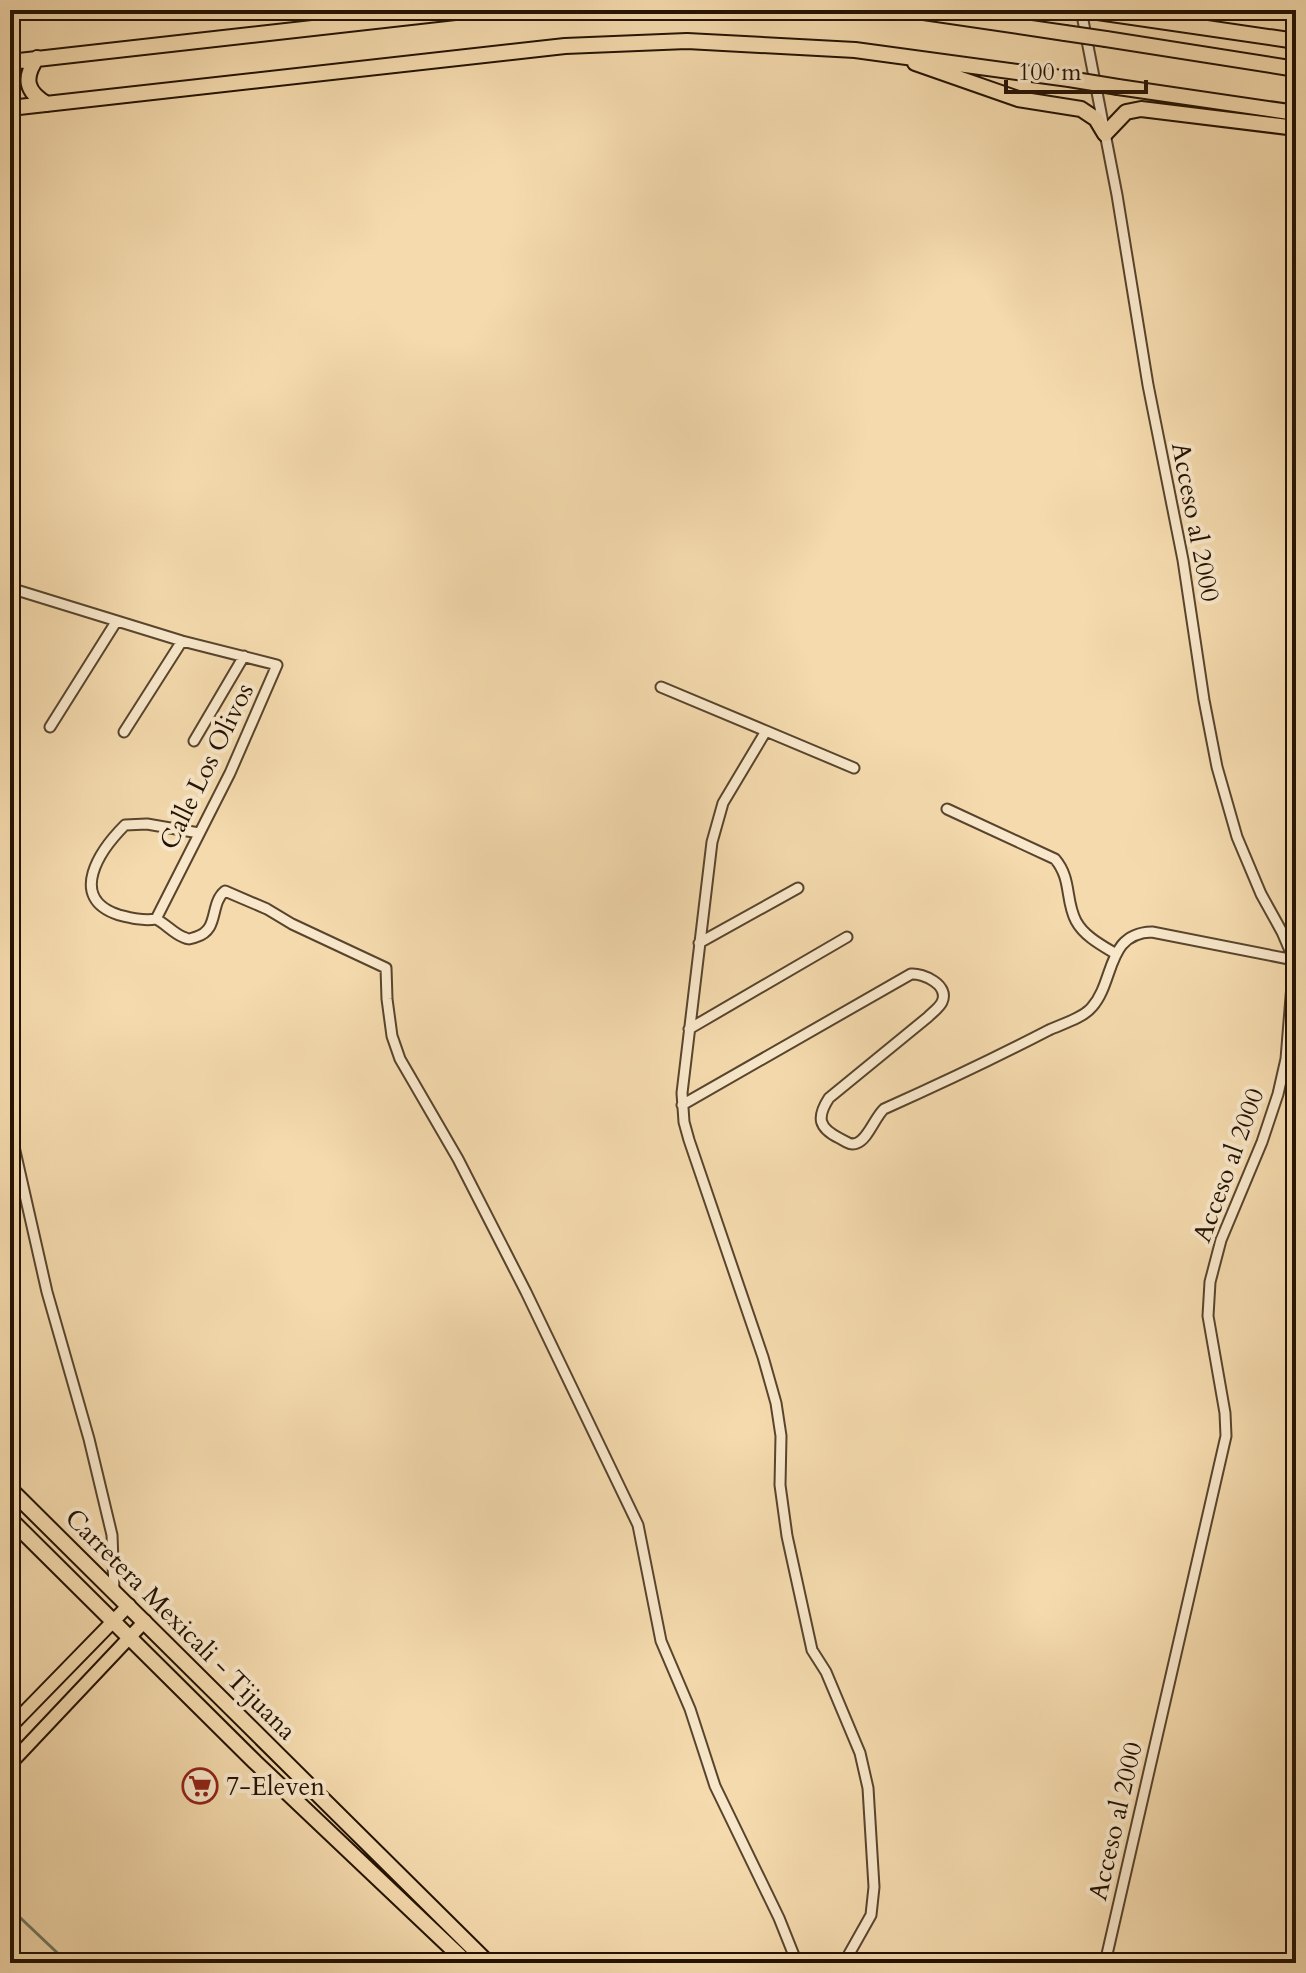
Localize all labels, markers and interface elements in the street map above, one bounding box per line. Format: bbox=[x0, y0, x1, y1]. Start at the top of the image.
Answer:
scale bar bbox=[1006, 44, 1146, 94]
text: 100 m bbox=[1018, 56, 1082, 89]
street label: Acceso al 2000 bbox=[1163, 439, 1228, 605]
street label: Calle Los Olivos bbox=[151, 677, 262, 855]
street label: Acceso al 2000 bbox=[1184, 1083, 1273, 1247]
street label: Carretera Mexicali - Tijuana bbox=[57, 1501, 304, 1748]
street label: Acceso al 2000 bbox=[1080, 1738, 1151, 1904]
supermarket icon: 7-Eleven bbox=[181, 1767, 219, 1805]
place label: 7-Eleven bbox=[226, 1769, 325, 1804]

